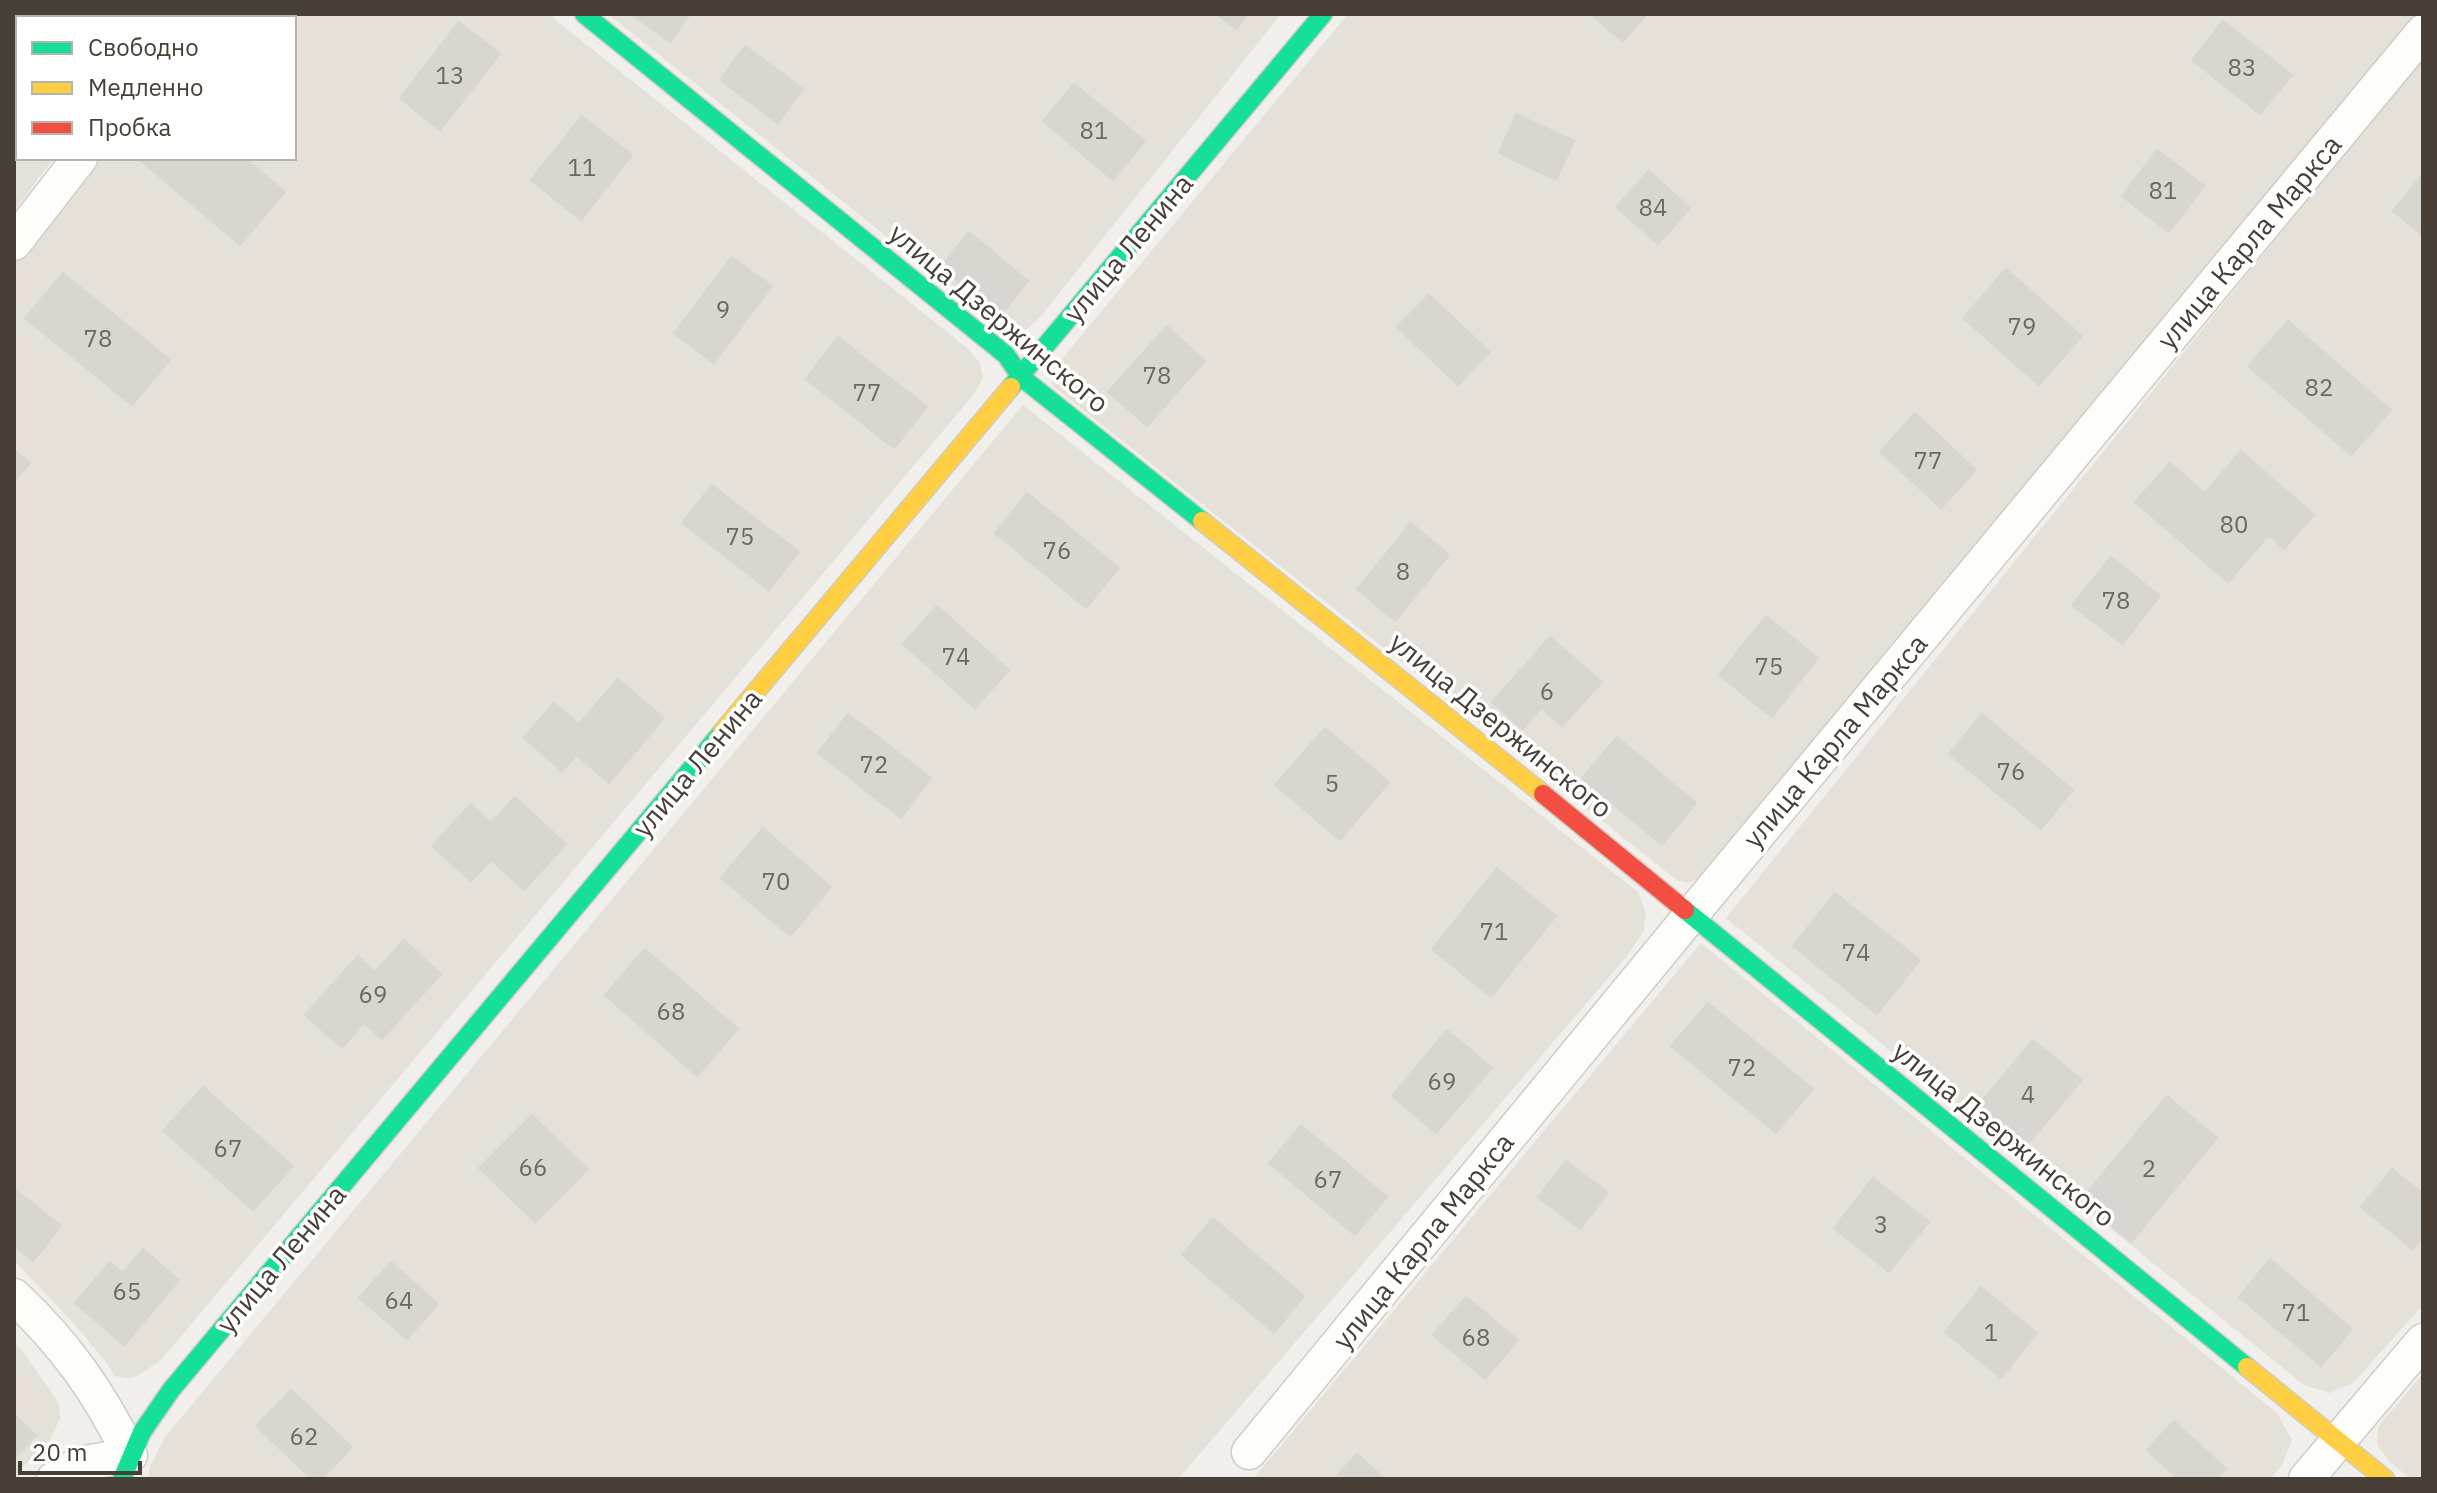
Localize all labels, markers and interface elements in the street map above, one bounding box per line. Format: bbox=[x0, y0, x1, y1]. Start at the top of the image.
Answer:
legend bbox=[16, 16, 296, 160]
text: Свободно bbox=[88, 31, 199, 63]
house number: 83 bbox=[2228, 51, 2256, 83]
house number: 13 bbox=[436, 59, 464, 91]
text: Медленно bbox=[88, 71, 204, 103]
text: Пробка bbox=[88, 111, 172, 143]
house number: 81 bbox=[1080, 114, 1108, 146]
street label: улица Карла Маркса bbox=[2148, 127, 2349, 357]
house number: 11 bbox=[568, 151, 596, 183]
street label: улица Ленина bbox=[1055, 166, 1201, 330]
house number: 81 bbox=[2149, 174, 2177, 206]
house number: 84 bbox=[1639, 191, 1667, 223]
street label: улица Дзержинского bbox=[882, 215, 1117, 421]
house number: 9 bbox=[716, 293, 730, 325]
house number: 79 bbox=[2008, 310, 2036, 342]
house number: 78 bbox=[84, 322, 112, 354]
house number: 78 bbox=[1143, 359, 1171, 391]
house number: 82 bbox=[2305, 371, 2333, 403]
house number: 77 bbox=[853, 376, 881, 408]
house number: 77 bbox=[1914, 444, 1942, 476]
house number: 80 bbox=[2220, 508, 2248, 540]
house number: 75 bbox=[726, 520, 754, 552]
house number: 76 bbox=[1043, 534, 1071, 566]
house number: 8 bbox=[1396, 555, 1410, 587]
house number: 78 bbox=[2102, 584, 2130, 616]
street label: улица Дзержинского bbox=[1382, 623, 1620, 826]
street label: улица Карла Маркса bbox=[1734, 626, 1935, 856]
house number: 74 bbox=[942, 640, 970, 672]
house number: 75 bbox=[1755, 650, 1783, 682]
house number: 6 bbox=[1540, 675, 1554, 707]
street label: улица Ленина bbox=[624, 681, 770, 845]
house number: 72 bbox=[860, 748, 888, 780]
house number: 76 bbox=[1997, 755, 2025, 787]
house number: 5 bbox=[1325, 767, 1339, 799]
house number: 70 bbox=[762, 865, 790, 897]
house number: 71 bbox=[1480, 915, 1508, 947]
house number: 74 bbox=[1842, 936, 1870, 968]
house number: 69 bbox=[359, 978, 387, 1010]
house number: 68 bbox=[657, 995, 685, 1027]
street label: улица Дзержинского bbox=[1885, 1032, 2123, 1235]
house number: 72 bbox=[1728, 1051, 1756, 1083]
house number: 69 bbox=[1428, 1065, 1456, 1097]
house number: 4 bbox=[2021, 1078, 2035, 1110]
street label: улица Карла Маркса bbox=[1324, 1124, 1522, 1357]
house number: 67 bbox=[214, 1132, 242, 1164]
house number: 66 bbox=[519, 1151, 547, 1183]
house number: 2 bbox=[2142, 1152, 2156, 1184]
house number: 67 bbox=[1314, 1163, 1342, 1195]
street label: улица Ленина bbox=[208, 1177, 354, 1341]
house number: 3 bbox=[1874, 1208, 1888, 1240]
house number: 65 bbox=[113, 1275, 141, 1307]
house number: 64 bbox=[385, 1284, 413, 1316]
house number: 71 bbox=[2282, 1296, 2310, 1328]
house number: 1 bbox=[1984, 1316, 1998, 1348]
house number: 68 bbox=[1462, 1321, 1490, 1353]
house number: 62 bbox=[290, 1420, 318, 1452]
scale bar bbox=[20, 1425, 140, 1475]
text: 20 m bbox=[32, 1436, 87, 1468]

